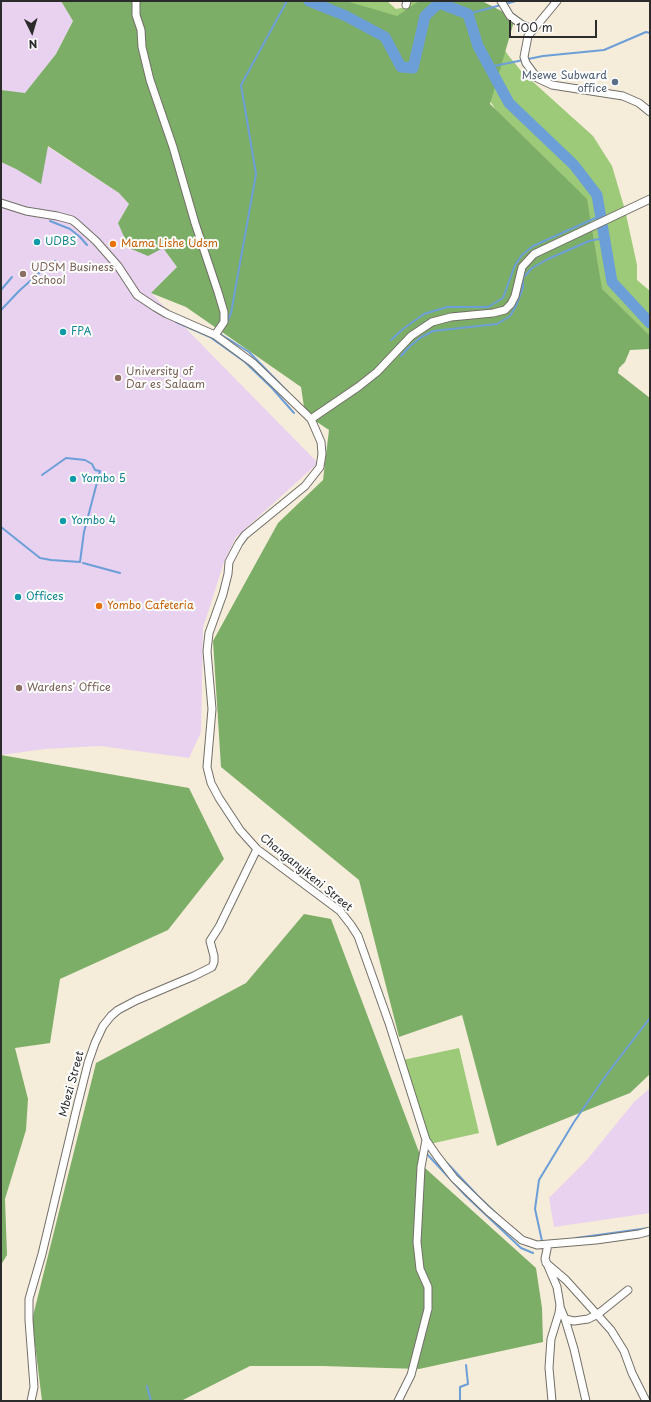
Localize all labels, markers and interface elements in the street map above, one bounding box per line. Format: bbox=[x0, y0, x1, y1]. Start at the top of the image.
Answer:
north arrow bbox=[12, 12, 52, 52]
scale bar bbox=[511, 12, 599, 38]
text: 100 m bbox=[516, 18, 553, 36]
text: N bbox=[28, 36, 38, 53]
place label: Msewe Subward office bbox=[522, 69, 607, 95]
marker: Msewe Subward office bbox=[610, 77, 620, 87]
place label: UDBS bbox=[45, 235, 76, 249]
marker: UDBS bbox=[32, 237, 42, 247]
place label: Mama Lishe Udsm bbox=[121, 237, 218, 251]
marker: Mama Lishe Udsm bbox=[108, 239, 118, 249]
place label: UDSM Business School bbox=[31, 261, 114, 287]
marker: UDSM Business School bbox=[18, 269, 28, 279]
place label: FPA bbox=[71, 325, 91, 339]
marker: FPA bbox=[58, 327, 68, 337]
place label: University of Dar es Salaam bbox=[126, 365, 205, 391]
marker: University of Dar es Salaam bbox=[113, 373, 123, 383]
place label: Yombo 5 bbox=[81, 472, 126, 486]
marker: Yombo 5 bbox=[68, 474, 78, 484]
place label: Yombo 4 bbox=[71, 514, 116, 528]
marker: Yombo 4 bbox=[58, 516, 68, 526]
place label: Offices bbox=[26, 590, 63, 604]
marker: Offices bbox=[13, 592, 23, 602]
place label: Yombo Cafeteria bbox=[107, 599, 194, 613]
marker: Yombo Cafeteria bbox=[94, 601, 104, 611]
place label: Wardens' Office bbox=[27, 681, 111, 695]
marker: Wardens' Office bbox=[14, 683, 24, 693]
street label: Changanyikeni Street bbox=[257, 832, 355, 914]
street label: Mbezi Street bbox=[57, 1050, 87, 1118]

